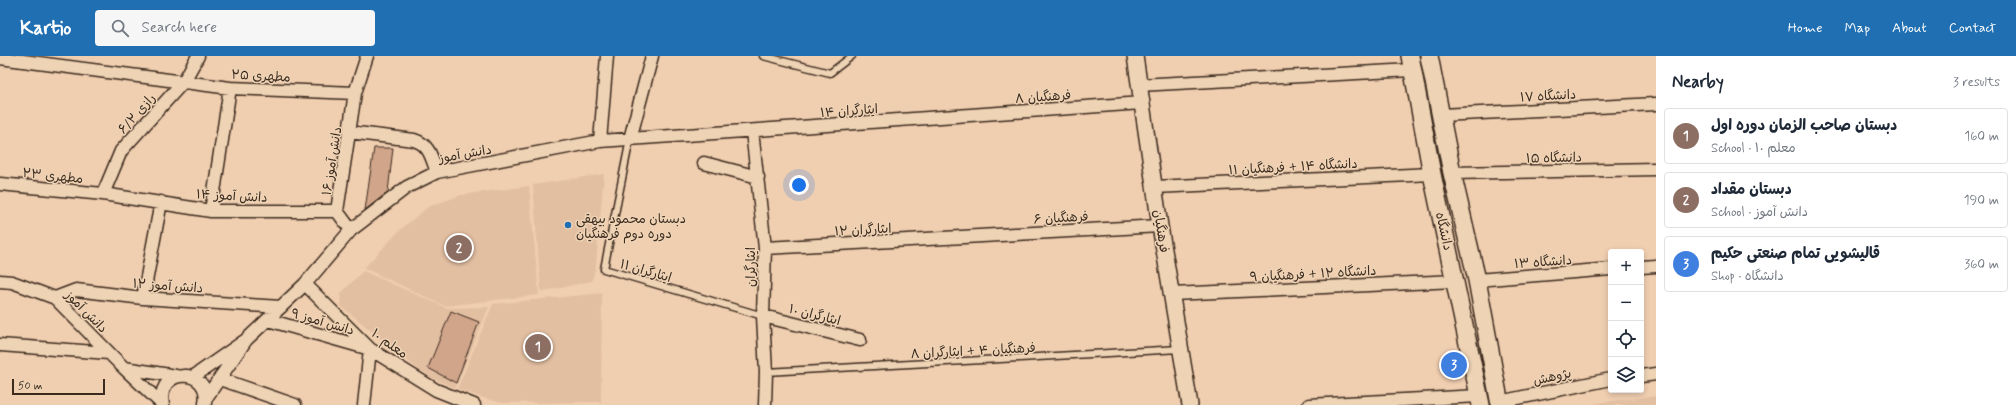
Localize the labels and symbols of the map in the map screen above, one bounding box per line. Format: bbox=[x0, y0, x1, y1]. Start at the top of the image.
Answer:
street label: مطهری ۲۵ bbox=[231, 66, 291, 87]
street label: فرهنگیان ۸ bbox=[1015, 87, 1072, 108]
street label: دانشگاه ۱۷ bbox=[1520, 87, 1577, 106]
street label: رازی ۶/۲ bbox=[114, 90, 160, 138]
street label: ایثارگران ۱۴ bbox=[820, 101, 879, 122]
street label: دانش آموز ۱۶ bbox=[319, 126, 346, 197]
street label: دانش آموز bbox=[437, 141, 493, 168]
street label: دانشگاه ۱۵ bbox=[1526, 150, 1582, 167]
street label: دانشگاه ۱۴ + فرهنگیان ۱۱ bbox=[1228, 156, 1358, 179]
street label: مطهری ۲۳ bbox=[22, 165, 84, 188]
your location bbox=[789, 175, 809, 195]
street label: دانش آموز ۱۴ bbox=[196, 186, 268, 207]
street label: فرهنگیان bbox=[1149, 208, 1172, 254]
street label: فرهنگیان ۶ bbox=[1033, 209, 1089, 228]
street label: دانشگاه bbox=[1431, 210, 1456, 252]
place label: دبستان محمود بیهقی دوره دوم فرهنگیان bbox=[576, 211, 686, 244]
marker: دبستان محمود بیهقی دوره دوم فرهنگیان bbox=[563, 220, 573, 230]
street label: ایثارگران ۱۲ bbox=[834, 221, 892, 240]
pin: 2 bbox=[446, 233, 472, 263]
street label: ایثارگران bbox=[743, 247, 760, 287]
street label: دانشگاه ۱۳ bbox=[1514, 252, 1573, 273]
street label: ایثارگران ۱۱ bbox=[618, 256, 673, 287]
street label: دانشگاه ۱۲ + فرهنگیان ۹ bbox=[1249, 263, 1377, 286]
street label: دانش آموز ۱۲ bbox=[132, 276, 204, 297]
street label: دانش آموز bbox=[60, 286, 111, 337]
street label: ایثارگران ۱۰ bbox=[787, 301, 842, 330]
street label: دانش آموز ۹ bbox=[289, 305, 356, 340]
street label: معلم ۱۰ bbox=[367, 325, 411, 364]
pin: 1 bbox=[525, 332, 551, 362]
street label: فرهنگیان ۴ + ایثارگران ۸ bbox=[910, 340, 1036, 363]
pin: 3 bbox=[1441, 350, 1467, 380]
street label: پژوهش bbox=[1532, 365, 1573, 390]
scale bar bbox=[12, 377, 105, 396]

